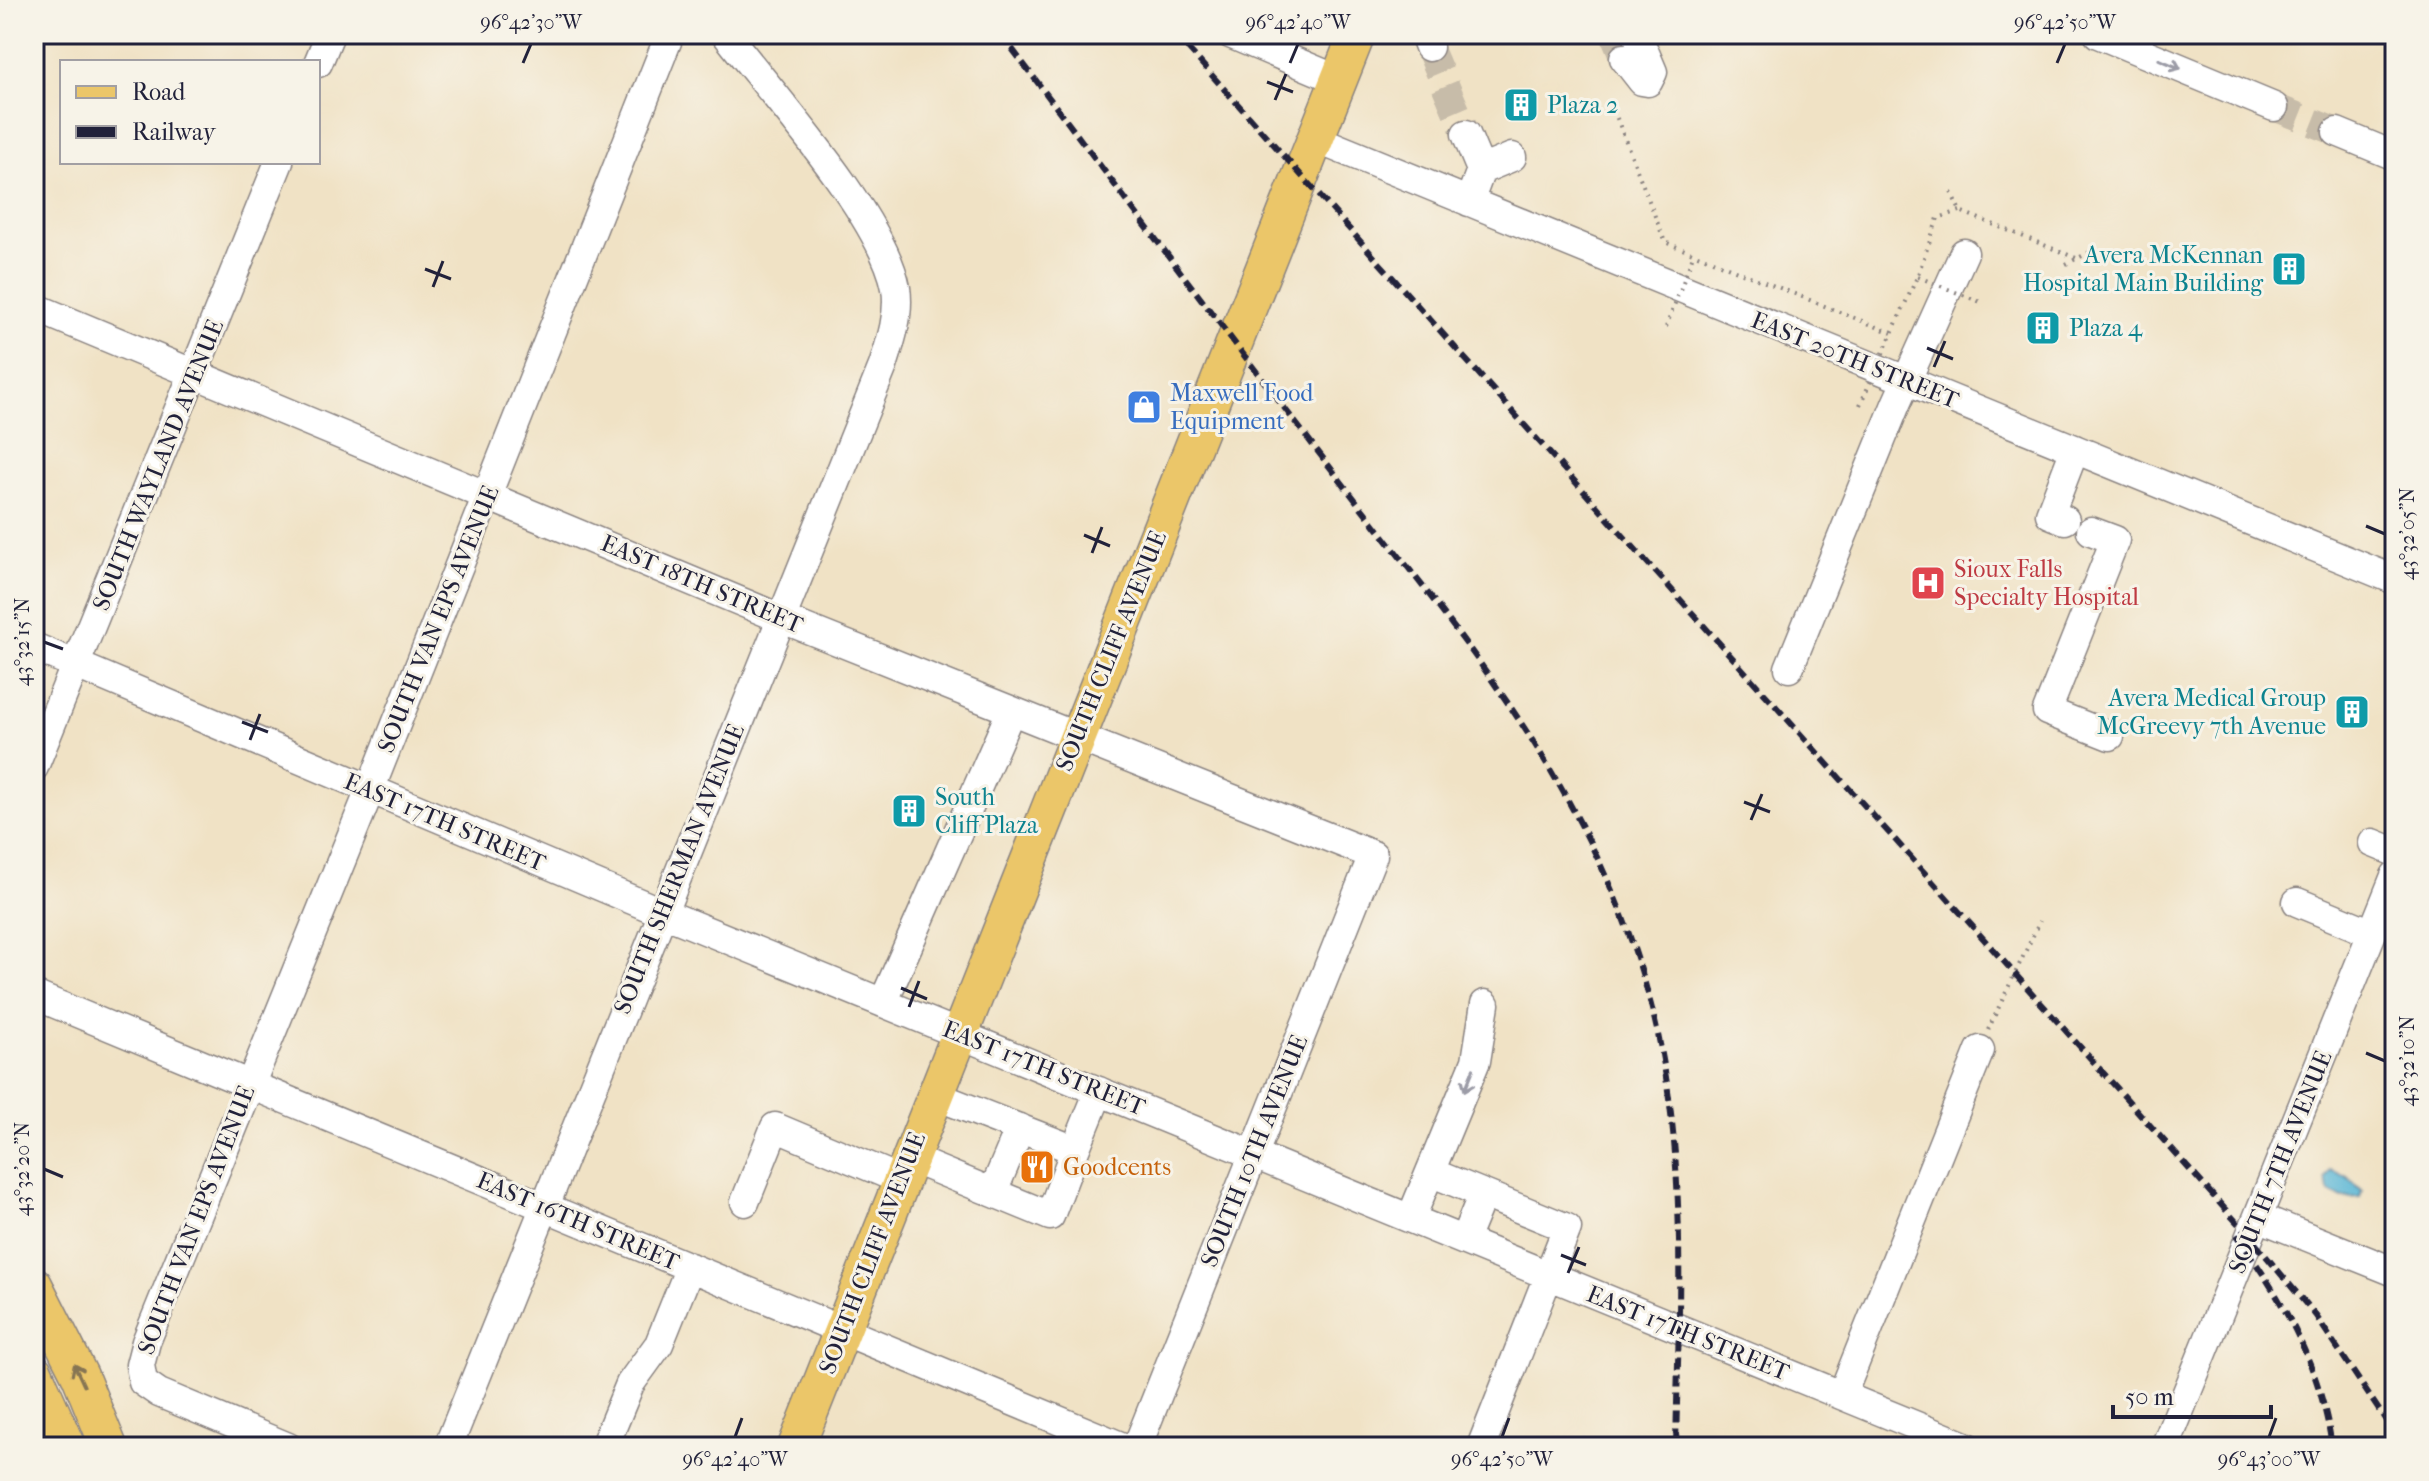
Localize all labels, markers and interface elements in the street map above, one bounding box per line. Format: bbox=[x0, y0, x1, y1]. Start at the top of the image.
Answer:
text: 96°42'30"W bbox=[480, 11, 583, 34]
text: 96°42'40"W bbox=[1245, 11, 1352, 34]
text: 96°42'50"W bbox=[2014, 11, 2117, 34]
one-way arrow bbox=[2157, 58, 2182, 72]
legend bbox=[60, 60, 320, 164]
text: Road bbox=[132, 78, 186, 106]
building icon: Plaza 2 bbox=[1502, 86, 1540, 124]
place label: Plaza 2 bbox=[1547, 91, 1618, 119]
text: Railway bbox=[132, 118, 217, 146]
place label: Avera McKennan Hospital Main Building bbox=[2023, 241, 2264, 297]
building icon: Avera McKennan Hospital Main Building bbox=[2270, 250, 2308, 288]
street label: EAST 20TH STREET bbox=[1747, 306, 1964, 415]
building icon: Plaza 4 bbox=[2024, 309, 2062, 347]
place label: Plaza 4 bbox=[2069, 314, 2143, 342]
street label: SOUTH WAYLAND AVENUE bbox=[87, 315, 229, 615]
place label: Maxwell Food Equipment bbox=[1170, 379, 1314, 435]
shop icon: Maxwell Food Equipment bbox=[1125, 388, 1163, 426]
street label: SOUTH VAN EPS AVENUE bbox=[372, 481, 504, 757]
text: 43°32'05"N bbox=[2396, 488, 2419, 580]
street label: SOUTH CLIFF AVENUE bbox=[1050, 527, 1172, 775]
street label: EAST 18TH STREET bbox=[597, 529, 808, 639]
place label: Sioux Falls Specialty Hospital bbox=[1954, 555, 2139, 611]
hospital icon: Sioux Falls Specialty Hospital bbox=[1909, 564, 1947, 602]
text: 43°32'15"N bbox=[11, 598, 34, 686]
place label: Avera Medical Group McGreevy 7th Avenue bbox=[2097, 684, 2326, 740]
building icon: Avera Medical Group McGreevy 7th Avenue bbox=[2333, 693, 2371, 731]
street label: SOUTH SHERMAN AVENUE bbox=[608, 720, 750, 1018]
street label: EAST 17TH STREET bbox=[340, 767, 551, 877]
place label: South Cliff Plaza bbox=[935, 783, 1039, 839]
building icon: South Cliff Plaza bbox=[890, 792, 928, 830]
street label: EAST 17TH STREET bbox=[939, 1015, 1150, 1122]
text: 43°32'10"N bbox=[2396, 1015, 2419, 1107]
street label: SOUTH 10TH AVENUE bbox=[1195, 1031, 1313, 1271]
street label: SOUTH 7TH AVENUE bbox=[2223, 1047, 2337, 1277]
one-way arrow bbox=[1460, 1067, 1475, 1092]
street label: SOUTH VAN EPS AVENUE bbox=[132, 1082, 260, 1358]
text: 43°32'20"N bbox=[11, 1122, 34, 1216]
street label: SOUTH CLIFF AVENUE bbox=[813, 1128, 931, 1378]
restaurant icon: Goodcents bbox=[1018, 1148, 1056, 1186]
place label: Goodcents bbox=[1063, 1153, 1171, 1181]
street label: EAST 16TH STREET bbox=[473, 1166, 684, 1277]
street label: EAST 17TH STREET bbox=[1583, 1280, 1794, 1387]
one-way arrow bbox=[71, 1363, 86, 1388]
scale bar bbox=[2113, 1369, 2271, 1419]
text: 50 m bbox=[2125, 1383, 2174, 1411]
text: 96°42'40"W bbox=[682, 1448, 789, 1471]
text: 96°42'50"W bbox=[1451, 1448, 1554, 1471]
text: 96°43'00"W bbox=[2218, 1448, 2322, 1471]

